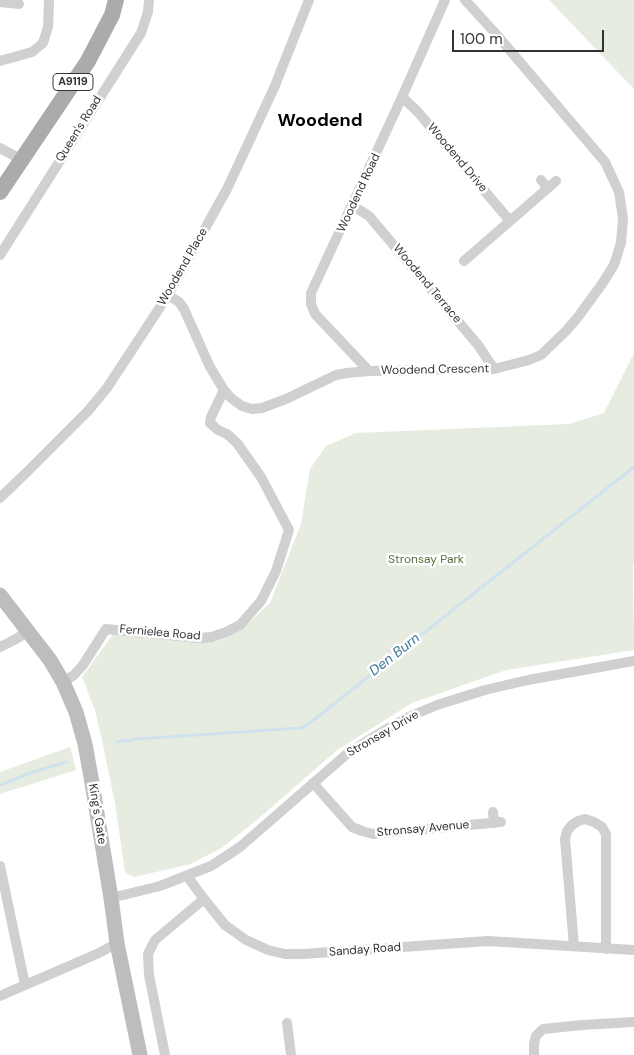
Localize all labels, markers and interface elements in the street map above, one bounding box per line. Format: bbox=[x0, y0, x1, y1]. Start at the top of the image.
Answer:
scale bar bbox=[454, 20, 606, 52]
text: 100 m bbox=[460, 29, 503, 49]
road number: A9119 bbox=[53, 74, 93, 90]
street label: Queen's Road bbox=[53, 93, 105, 165]
district label: Woodend bbox=[278, 110, 362, 132]
street label: Woodend Drive bbox=[424, 121, 490, 195]
street label: Woodend Road bbox=[334, 151, 384, 235]
street label: Woodend Place bbox=[155, 226, 211, 308]
street label: Woodend Terrace bbox=[390, 242, 464, 326]
street label: Woodend Crescent bbox=[381, 362, 489, 378]
park label: Stronsay Park bbox=[388, 553, 464, 567]
street label: Fernielea Road bbox=[119, 622, 201, 644]
water label: Den Burn bbox=[366, 630, 424, 680]
street label: Stronsay Drive bbox=[345, 708, 421, 760]
street label: King's Gate bbox=[85, 783, 109, 845]
street label: Stronsay Avenue bbox=[376, 818, 470, 840]
street label: Sanday Road bbox=[329, 940, 401, 960]

